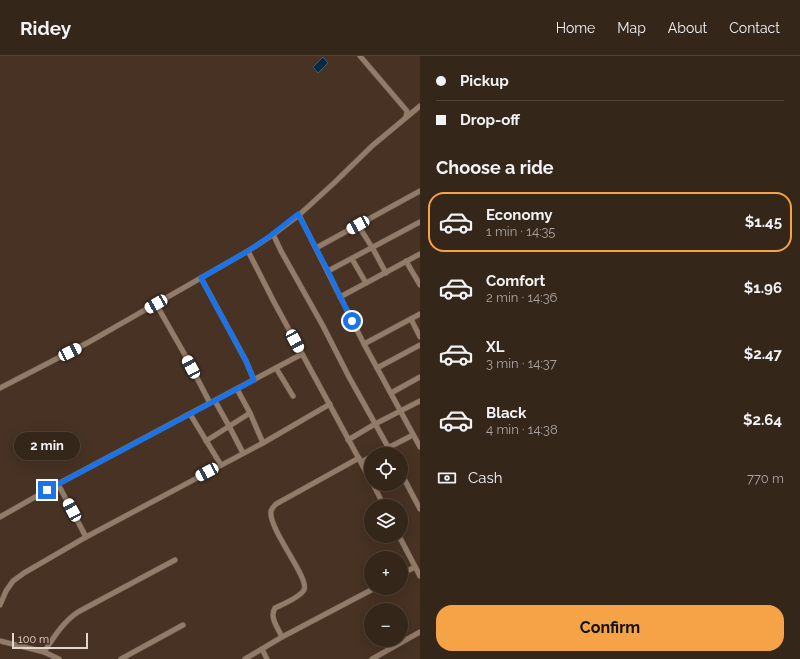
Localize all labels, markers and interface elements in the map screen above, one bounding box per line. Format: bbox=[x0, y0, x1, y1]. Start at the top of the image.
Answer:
text: Ridey bbox=[20, 17, 71, 39]
text: Home bbox=[556, 20, 595, 36]
text: Map bbox=[617, 20, 646, 36]
text: About bbox=[668, 20, 707, 36]
text: Contact bbox=[729, 20, 780, 36]
text: Pickup bbox=[460, 72, 509, 90]
text: Drop-off bbox=[460, 111, 520, 129]
text: Choose a ride bbox=[436, 157, 554, 178]
icon: car bbox=[438, 204, 474, 240]
text: Economy bbox=[486, 206, 553, 224]
text: $1.45 bbox=[745, 213, 782, 231]
car bbox=[345, 214, 371, 236]
text: 1 min · 14:35 bbox=[486, 224, 555, 239]
icon: car bbox=[438, 270, 474, 306]
text: Comfort bbox=[486, 272, 545, 290]
text: $1.96 bbox=[744, 279, 782, 297]
text: 2 min · 14:36 bbox=[486, 290, 557, 305]
car bbox=[143, 293, 169, 315]
route start bbox=[343, 312, 361, 330]
car bbox=[284, 328, 306, 354]
icon: car bbox=[438, 336, 474, 372]
text: XL bbox=[486, 338, 504, 356]
car bbox=[57, 341, 83, 363]
text: $2.47 bbox=[744, 345, 782, 363]
car bbox=[180, 354, 202, 380]
text: 3 min · 14:37 bbox=[486, 356, 557, 371]
icon: car bbox=[438, 402, 474, 438]
text: Black bbox=[486, 404, 526, 422]
text: $2.64 bbox=[743, 411, 782, 429]
text: 4 min · 14:38 bbox=[486, 422, 558, 437]
callout: 2 min bbox=[14, 432, 80, 460]
text: 2 min bbox=[30, 438, 64, 453]
map controls bbox=[364, 447, 408, 647]
button: locate bbox=[364, 447, 408, 491]
car bbox=[194, 461, 220, 483]
icon: cash bbox=[436, 467, 458, 489]
text: Cash bbox=[468, 469, 502, 487]
text: 770 m bbox=[747, 471, 784, 486]
route end bbox=[38, 481, 56, 499]
car bbox=[61, 497, 83, 523]
button: layers bbox=[364, 499, 408, 543]
button: + bbox=[364, 551, 408, 595]
button: − bbox=[364, 603, 408, 647]
button: Confirm bbox=[436, 605, 784, 651]
scale bar bbox=[12, 631, 88, 650]
text: 100 m bbox=[18, 633, 49, 646]

